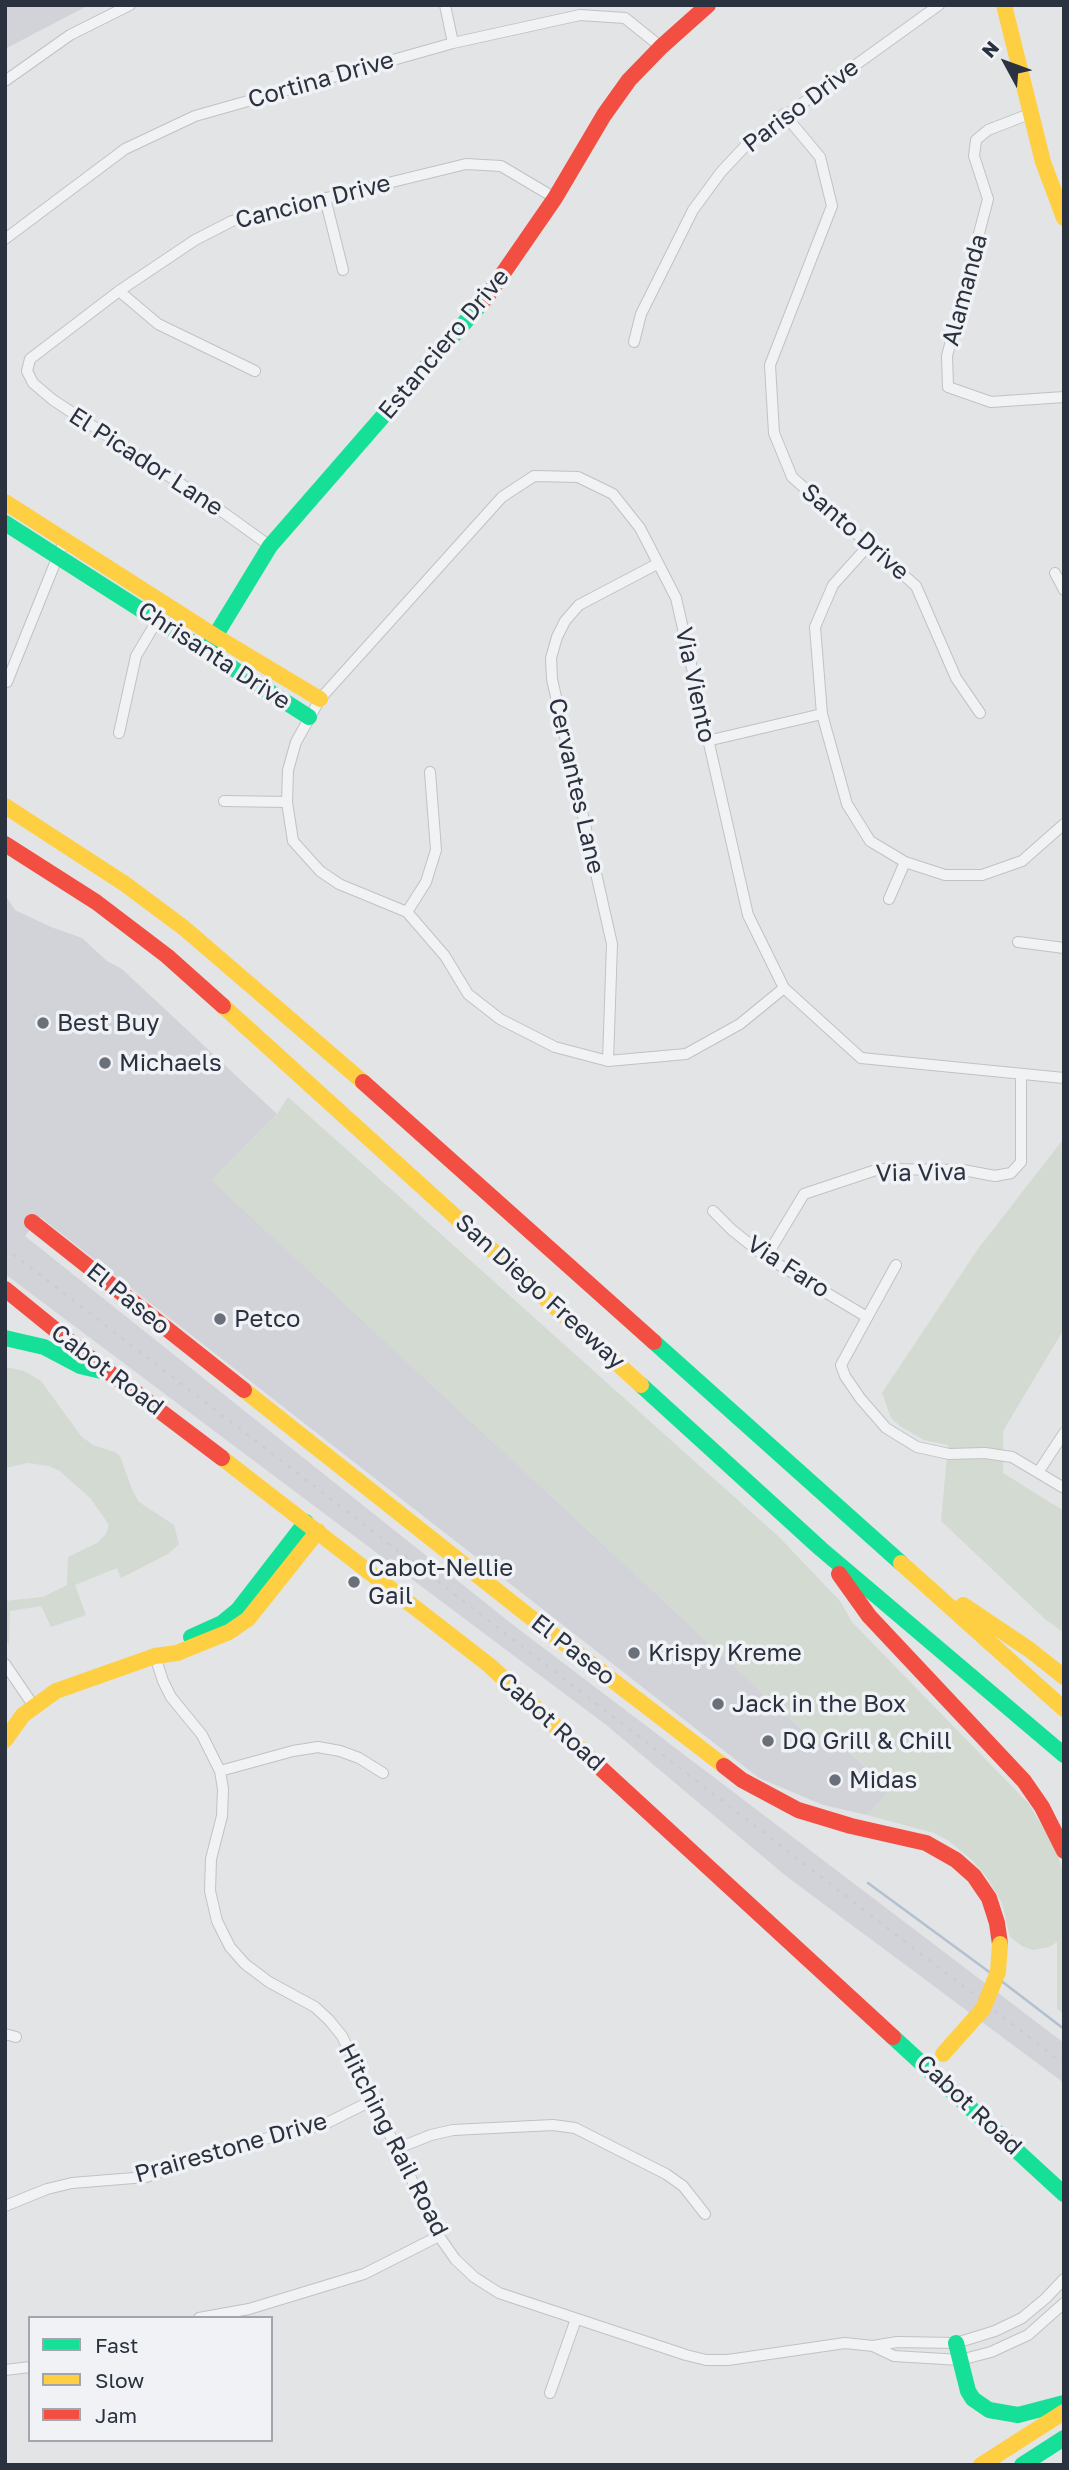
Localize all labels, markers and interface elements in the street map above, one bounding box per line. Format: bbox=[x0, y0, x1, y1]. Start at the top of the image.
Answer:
north arrow bbox=[971, 28, 1041, 98]
text: N bbox=[976, 36, 1003, 62]
street label: Cortina Drive bbox=[245, 45, 397, 115]
street label: Pariso Drive bbox=[737, 53, 865, 159]
street label: Cancion Drive bbox=[232, 169, 394, 235]
street label: Alamanda bbox=[936, 231, 994, 349]
street label: Estanciero Drive bbox=[373, 263, 515, 425]
street label: El Picador Lane bbox=[64, 402, 228, 522]
street label: Santo Drive bbox=[795, 478, 915, 586]
street label: Chrisanta Drive bbox=[132, 596, 296, 716]
street label: Via Viento bbox=[669, 625, 721, 745]
street label: Cervantes Lane bbox=[542, 695, 610, 877]
place label: Best Buy bbox=[57, 1009, 159, 1037]
marker: Best Buy bbox=[35, 1015, 51, 1031]
place label: Michaels bbox=[119, 1049, 222, 1077]
marker: Michaels bbox=[97, 1055, 113, 1071]
street label: Via Viva bbox=[875, 1158, 967, 1188]
street label: San Diego Freeway bbox=[449, 1208, 631, 1376]
street label: Via Faro bbox=[741, 1230, 835, 1304]
street label: El Paseo bbox=[81, 1257, 175, 1341]
place label: Petco bbox=[234, 1305, 300, 1333]
marker: Petco bbox=[212, 1311, 228, 1327]
street label: Cabot Road bbox=[45, 1318, 169, 1422]
place label: Cabot-Nellie Gail bbox=[368, 1554, 513, 1610]
marker: Cabot-Nellie Gail bbox=[346, 1574, 362, 1590]
street label: El Paseo bbox=[525, 1608, 621, 1692]
place label: Krispy Kreme bbox=[648, 1639, 802, 1667]
marker: Krispy Kreme bbox=[626, 1645, 642, 1661]
street label: Cabot Road bbox=[492, 1667, 610, 1777]
place label: Jack in the Box bbox=[732, 1690, 906, 1718]
marker: Jack in the Box bbox=[710, 1696, 726, 1712]
place label: DQ Grill & Chill bbox=[782, 1727, 952, 1755]
marker: DQ Grill & Chill bbox=[760, 1733, 776, 1749]
place label: Midas bbox=[849, 1766, 917, 1794]
marker: Midas bbox=[827, 1772, 843, 1788]
street label: Hitching Rail Road bbox=[332, 2039, 454, 2241]
street label: Cabot Road bbox=[910, 2049, 1028, 2161]
street label: Prairestone Drive bbox=[132, 2107, 330, 2189]
legend bbox=[28, 2316, 273, 2442]
text: Fast bbox=[95, 2332, 138, 2358]
text: Slow bbox=[95, 2367, 144, 2393]
text: Jam bbox=[95, 2402, 137, 2428]

